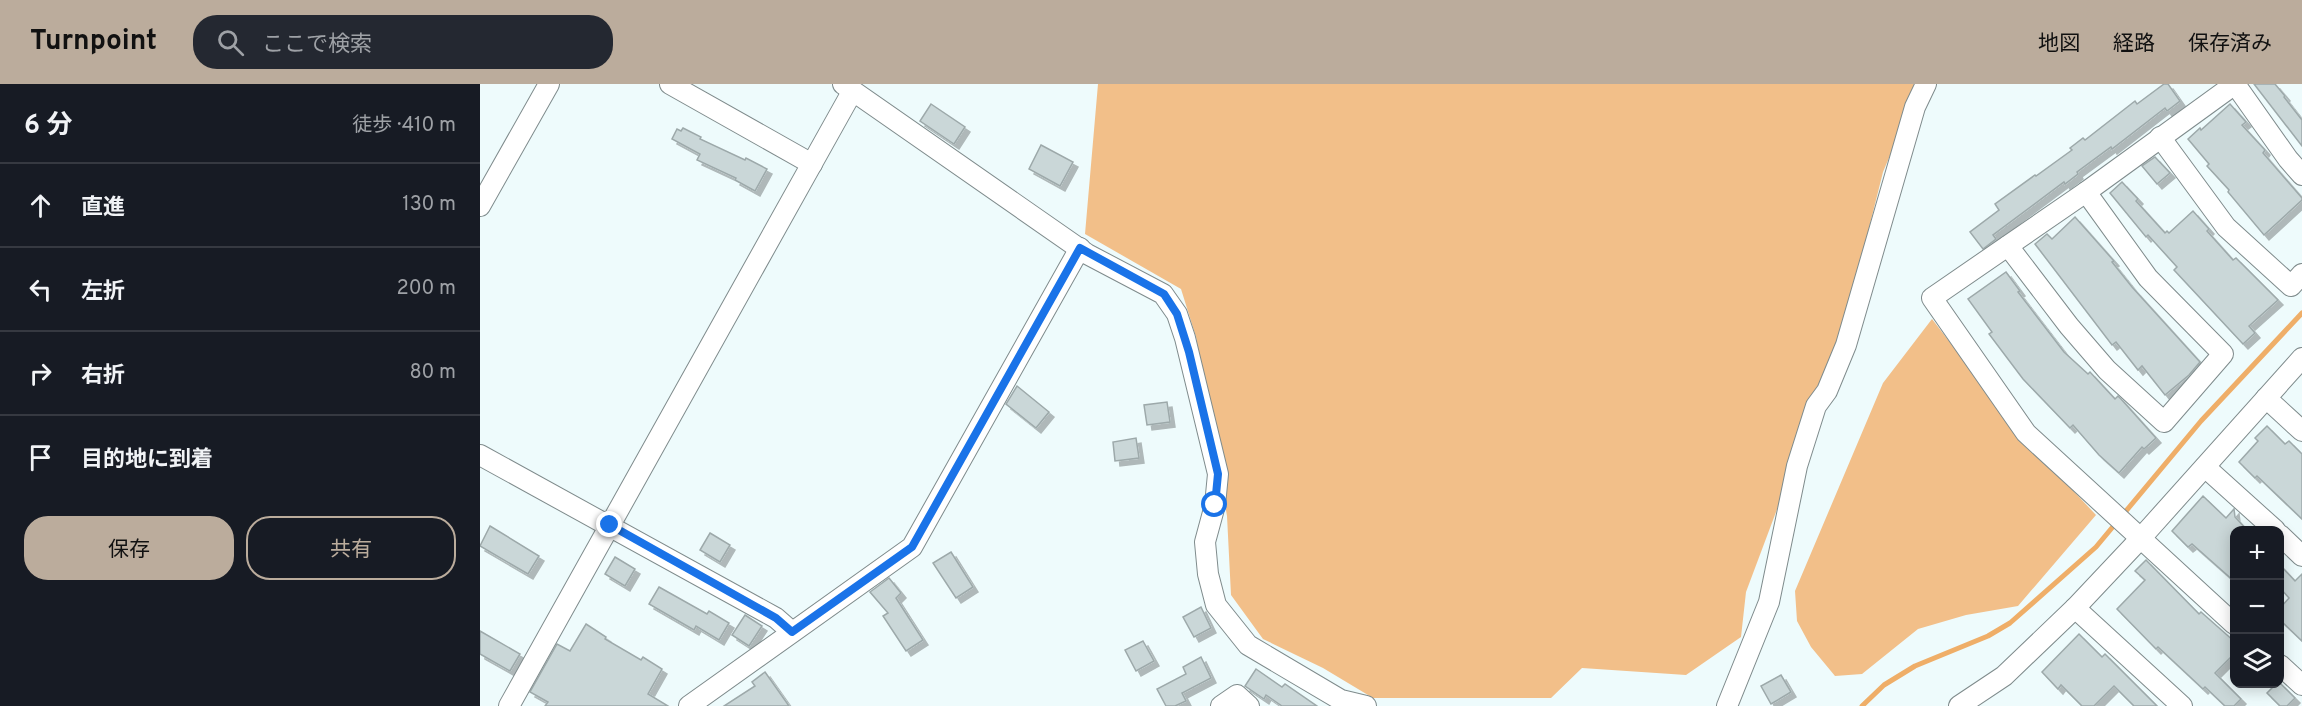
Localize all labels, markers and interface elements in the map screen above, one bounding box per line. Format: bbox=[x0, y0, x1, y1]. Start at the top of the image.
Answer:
search box bbox=[193, 15, 613, 69]
text: Turnpoint bbox=[30, 24, 157, 60]
icon: search bbox=[214, 26, 247, 59]
text: 地図 bbox=[2038, 31, 2080, 58]
text: 経路 bbox=[2113, 31, 2155, 58]
text: 保存済み bbox=[2188, 31, 2272, 58]
text: ここで検索 bbox=[262, 32, 372, 59]
text: 6 分 bbox=[24, 110, 72, 143]
text: 徒歩 · 410 m bbox=[352, 113, 456, 139]
icon: ahead bbox=[24, 189, 57, 222]
text: 130 m bbox=[402, 192, 456, 218]
text: 直進 bbox=[81, 195, 125, 222]
icon: left bbox=[24, 273, 57, 306]
text: 200 m bbox=[397, 276, 456, 302]
text: 左折 bbox=[81, 279, 125, 306]
icon: right bbox=[24, 357, 57, 390]
text: 80 m bbox=[410, 360, 456, 386]
text: 右折 bbox=[81, 363, 125, 390]
icon: arrive bbox=[24, 441, 57, 474]
text: 目的地に到着 bbox=[81, 447, 213, 474]
route start bbox=[1201, 491, 1227, 517]
route end bbox=[596, 511, 622, 537]
button: 保存 bbox=[24, 516, 234, 580]
button: 共有 bbox=[246, 516, 456, 580]
map controls bbox=[2230, 526, 2284, 688]
button: + bbox=[2230, 526, 2284, 580]
button: − bbox=[2230, 580, 2284, 634]
button: layers bbox=[2230, 634, 2284, 688]

